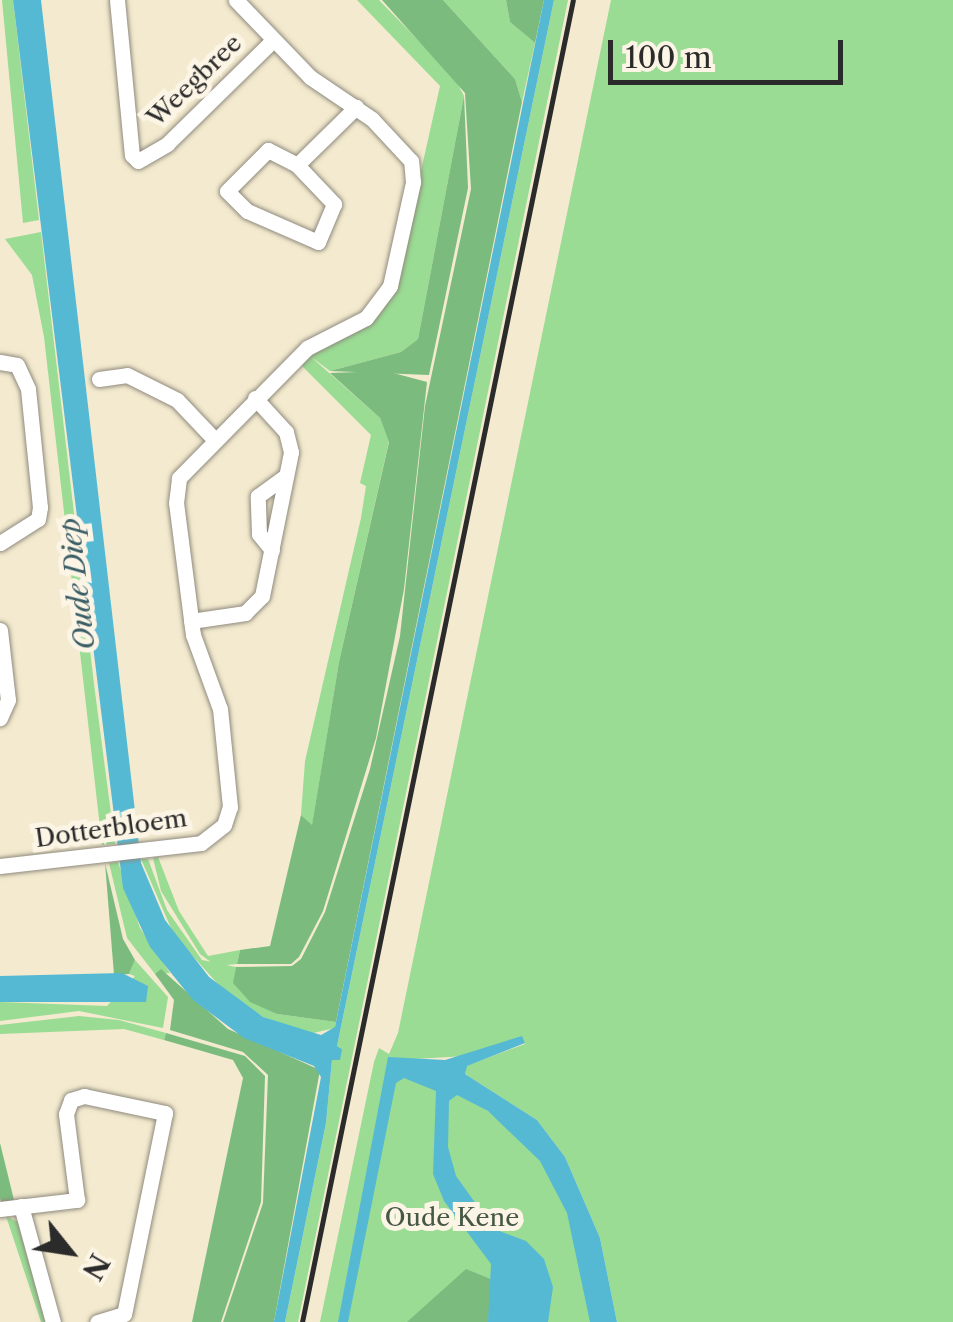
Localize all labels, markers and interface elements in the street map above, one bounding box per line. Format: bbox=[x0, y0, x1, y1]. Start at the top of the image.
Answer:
scale bar bbox=[613, 20, 848, 82]
street label: Weegbree bbox=[142, 29, 248, 133]
text: 100 m bbox=[625, 39, 712, 76]
water label: Oude Diep bbox=[52, 516, 102, 652]
street label: Dotterbloem bbox=[33, 804, 189, 854]
north arrow bbox=[20, 1202, 120, 1302]
park label: Oude Kene bbox=[385, 1203, 519, 1233]
text: N bbox=[75, 1248, 117, 1286]

